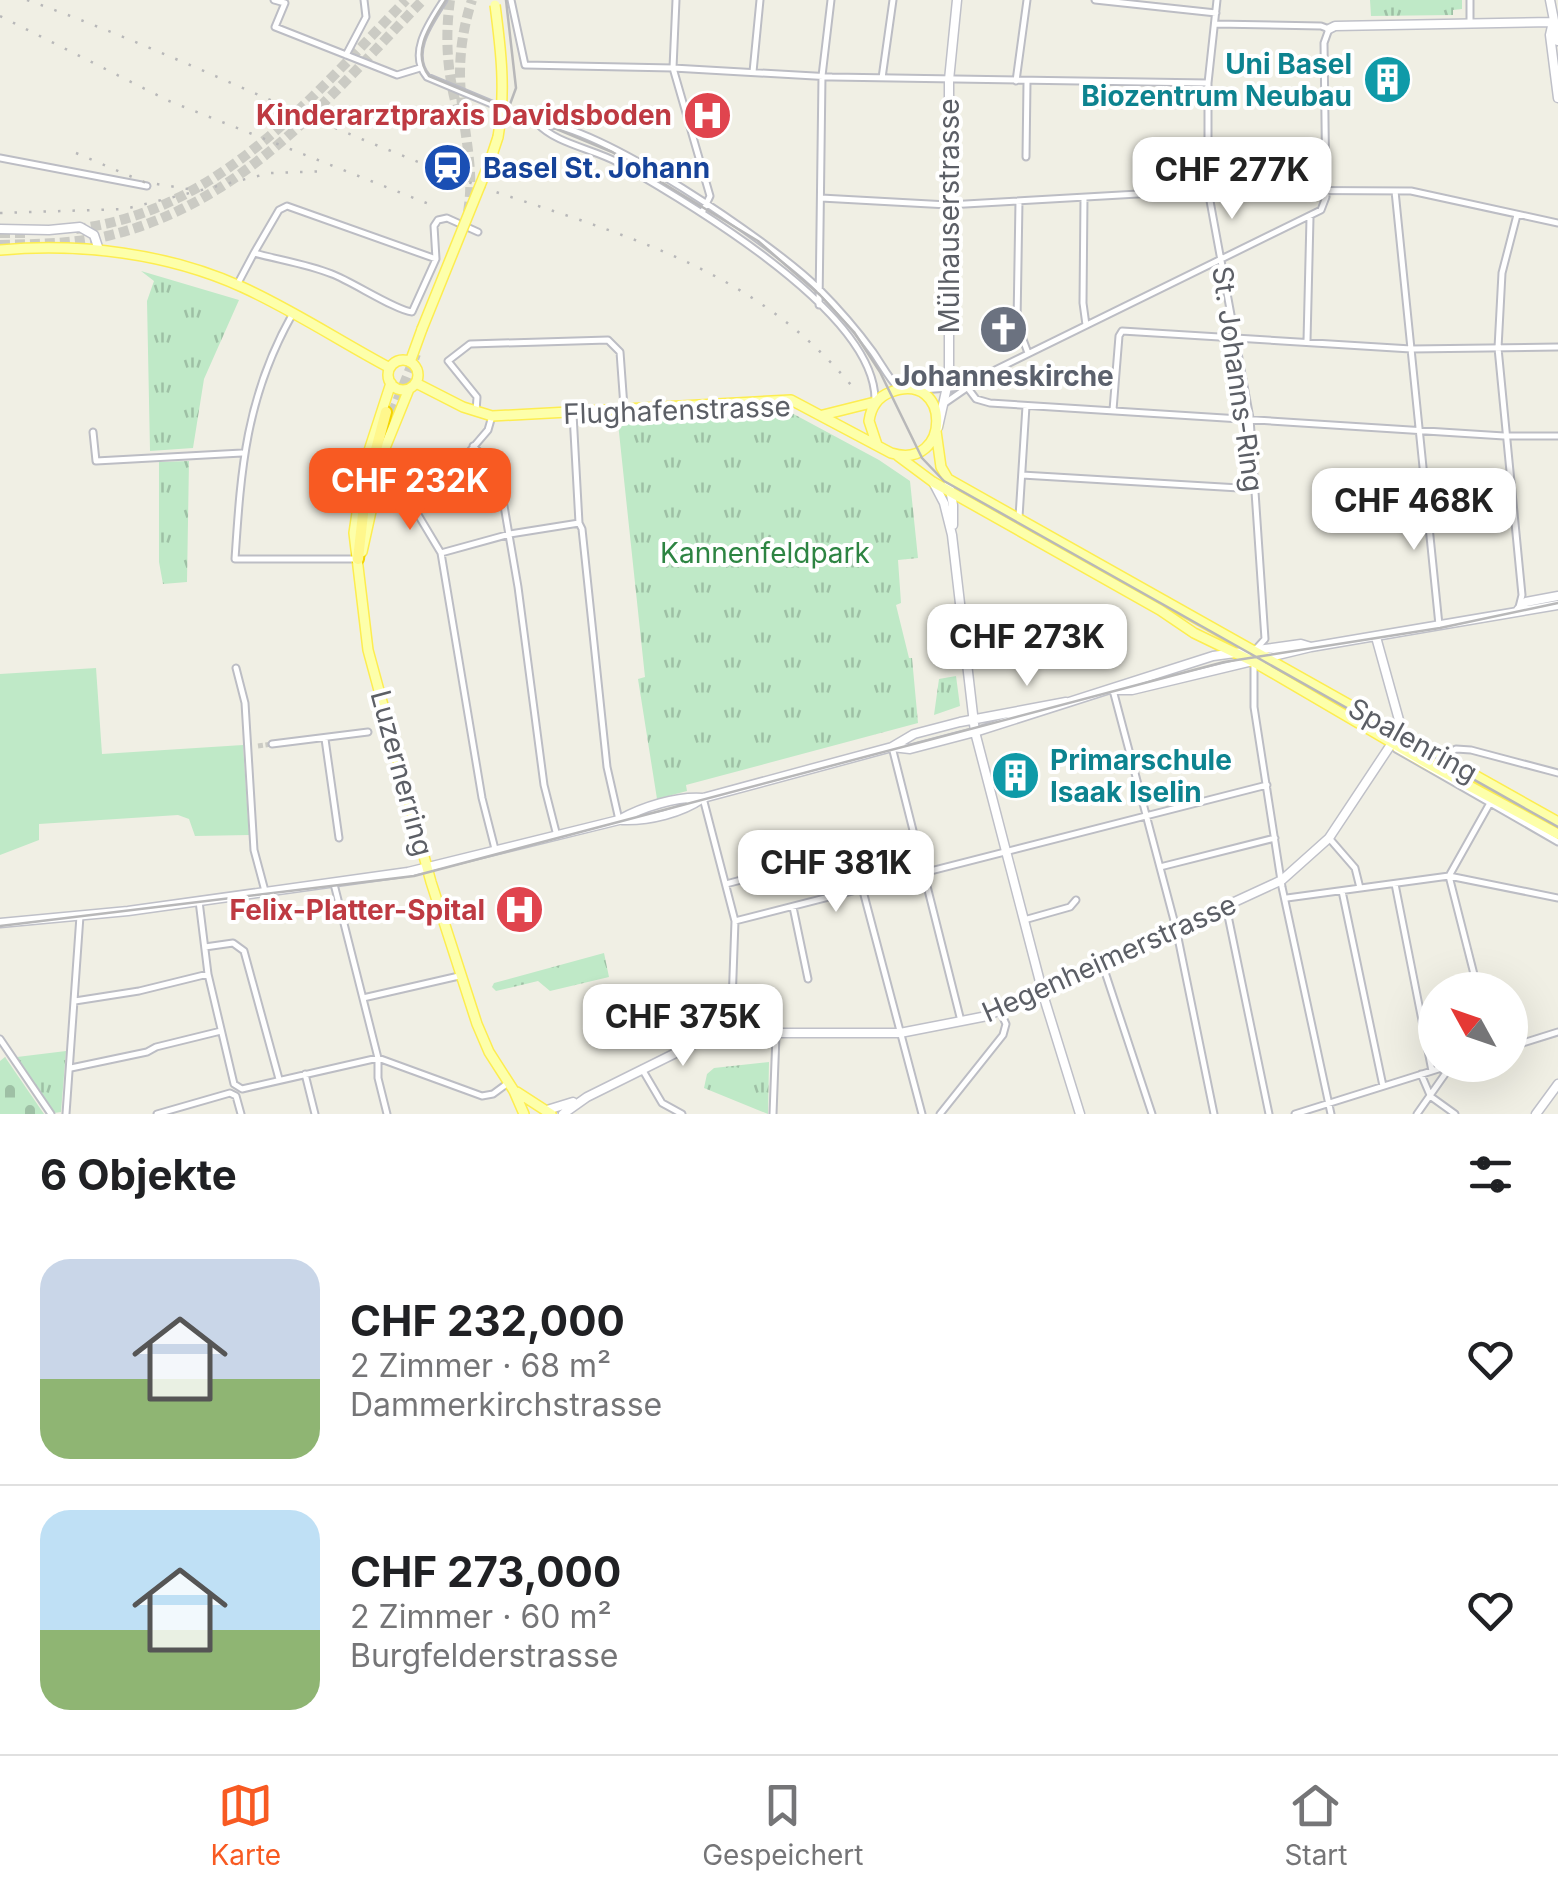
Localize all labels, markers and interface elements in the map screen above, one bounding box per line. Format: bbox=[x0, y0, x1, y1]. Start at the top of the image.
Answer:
place label: Uni Basel Biozentrum Neubau bbox=[1081, 47, 1352, 113]
building icon: Uni Basel Biozentrum Neubau bbox=[1361, 54, 1413, 106]
hospital icon: Kinderarztpraxis Davidsboden bbox=[681, 89, 733, 141]
place label: Kinderarztpraxis Davidsboden bbox=[256, 98, 672, 132]
street label: Mülhauserstrasse bbox=[932, 98, 966, 334]
pin: CHF 277K bbox=[1129, 137, 1335, 222]
station icon: Basel St. Johann bbox=[422, 142, 474, 194]
text: CHF 277K bbox=[1155, 150, 1309, 189]
place label: Basel St. Johann bbox=[483, 151, 710, 185]
street label: St. Johanns-Ring bbox=[1205, 264, 1271, 494]
church icon: Johanneskirche bbox=[978, 303, 1030, 355]
place label: Johanneskirche bbox=[894, 359, 1114, 393]
street label: Flughafenstrasse bbox=[563, 389, 791, 431]
pin: CHF 232K bbox=[307, 448, 513, 533]
text: CHF 232K bbox=[331, 461, 489, 500]
pin: CHF 468K bbox=[1311, 468, 1517, 553]
text: CHF 468K bbox=[1334, 481, 1494, 520]
park label: Kannenfeldpark bbox=[660, 536, 870, 570]
pin: CHF 273K bbox=[924, 604, 1130, 689]
text: CHF 273K bbox=[949, 617, 1105, 656]
street label: Luzernerring bbox=[364, 686, 440, 860]
street label: Spalenring bbox=[1343, 691, 1483, 789]
place label: Primarschule Isaak Iselin bbox=[1050, 743, 1232, 809]
building icon: Primarschule Isaak Iselin bbox=[989, 750, 1041, 802]
pin: CHF 381K bbox=[733, 830, 939, 915]
text: CHF 381K bbox=[760, 843, 912, 882]
hospital icon: Felix-Platter-Spital bbox=[494, 884, 546, 936]
street label: Hegenheimerstrasse bbox=[977, 887, 1241, 1029]
place label: Felix-Platter-Spital bbox=[230, 893, 485, 927]
north arrow bbox=[1418, 972, 1528, 1082]
map controls bbox=[1418, 972, 1528, 1082]
pin: CHF 375K bbox=[580, 984, 786, 1069]
text: CHF 375K bbox=[605, 997, 761, 1036]
icon: filters bbox=[1463, 1147, 1518, 1202]
text: 6 Objekte bbox=[40, 1149, 237, 1200]
text: CHF 232,000 bbox=[350, 1295, 625, 1346]
icon: home bbox=[120, 1299, 240, 1419]
icon: heart bbox=[1463, 1332, 1518, 1387]
text: 2 Zimmer · 68 m² bbox=[350, 1346, 611, 1385]
text: Dammerkirchstrasse bbox=[350, 1385, 662, 1424]
text: CHF 273,000 bbox=[350, 1546, 621, 1597]
icon: home bbox=[120, 1550, 240, 1670]
icon: heart bbox=[1463, 1583, 1518, 1638]
text: 2 Zimmer · 60 m² bbox=[350, 1597, 612, 1636]
text: Burgfelderstrasse bbox=[350, 1636, 618, 1675]
tab: Karte bbox=[210, 1778, 281, 1872]
tab: Gespeichert bbox=[702, 1778, 863, 1872]
tab: Start bbox=[1284, 1778, 1348, 1872]

